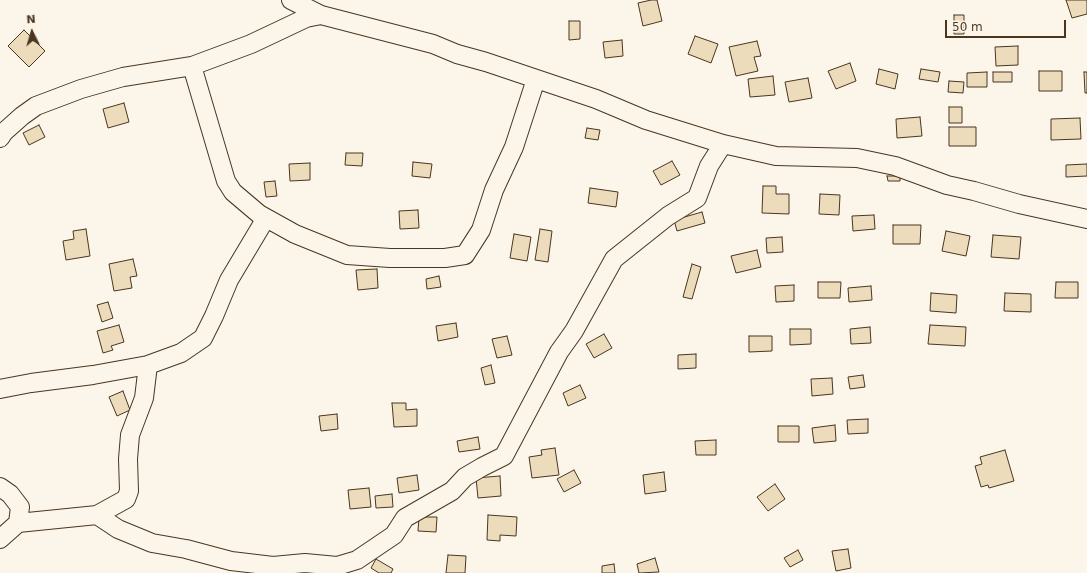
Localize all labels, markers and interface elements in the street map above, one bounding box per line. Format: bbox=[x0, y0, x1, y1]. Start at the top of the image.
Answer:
north arrow bbox=[12, 12, 52, 52]
scale bar bbox=[947, 12, 1068, 38]
text: N bbox=[26, 13, 36, 26]
text: 50 m bbox=[952, 20, 983, 34]

